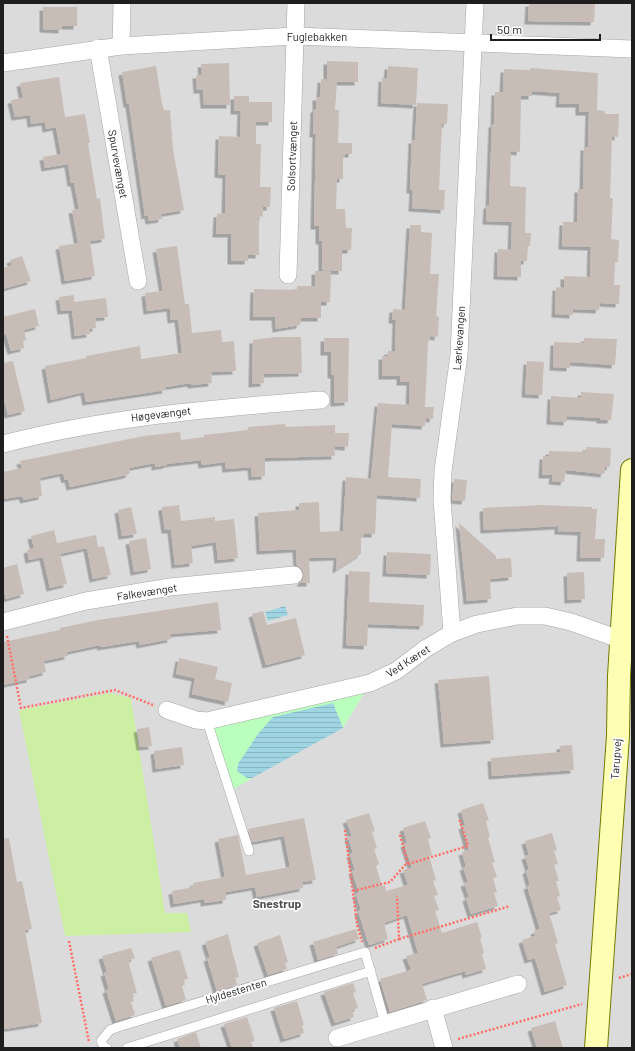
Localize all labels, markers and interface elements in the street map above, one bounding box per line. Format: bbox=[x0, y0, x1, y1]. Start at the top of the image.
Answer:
scale bar bbox=[491, 16, 600, 42]
text: 50 m bbox=[497, 22, 522, 36]
street label: Fuglebakken bbox=[287, 30, 347, 43]
street label: Solsortvænget bbox=[284, 121, 299, 191]
street label: Spurvevænget bbox=[106, 129, 131, 199]
street label: Lærkevangen bbox=[450, 305, 467, 371]
street label: Høgevænget bbox=[130, 403, 192, 424]
street label: Falkevænget bbox=[116, 580, 178, 603]
street label: Ved Kæret bbox=[383, 642, 432, 680]
street label: Tarupvej bbox=[608, 738, 623, 780]
district label: Snestrup bbox=[253, 896, 302, 910]
street label: Hyldestenten bbox=[204, 975, 268, 1006]

